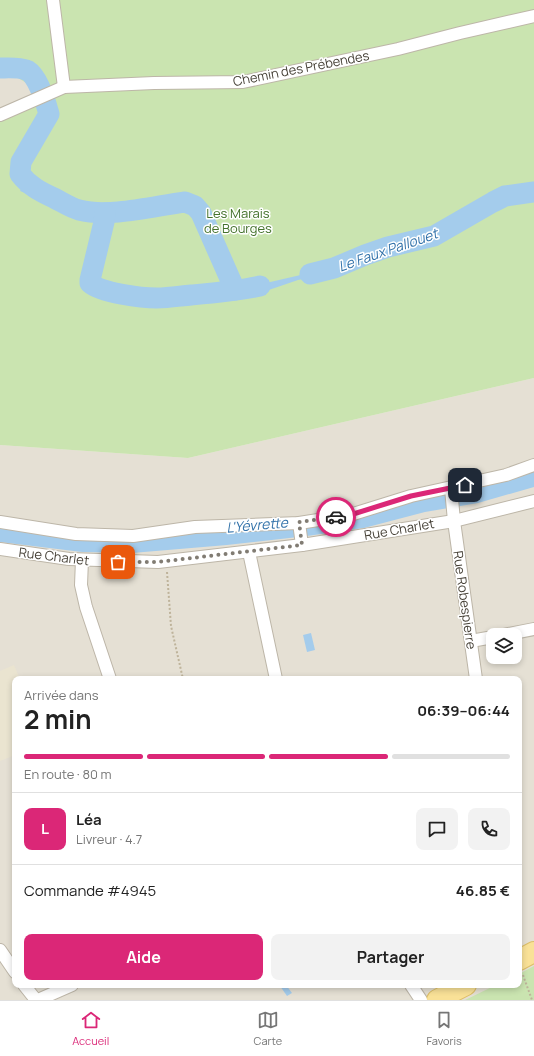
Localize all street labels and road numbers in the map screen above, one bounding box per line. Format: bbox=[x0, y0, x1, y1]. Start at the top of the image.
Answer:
street label: Chemin des Prébendes bbox=[231, 46, 371, 90]
street label: Rue Charlet bbox=[363, 514, 435, 544]
street label: Rue Charlet bbox=[18, 543, 90, 569]
street label: Rue Robespierre bbox=[449, 550, 481, 651]

